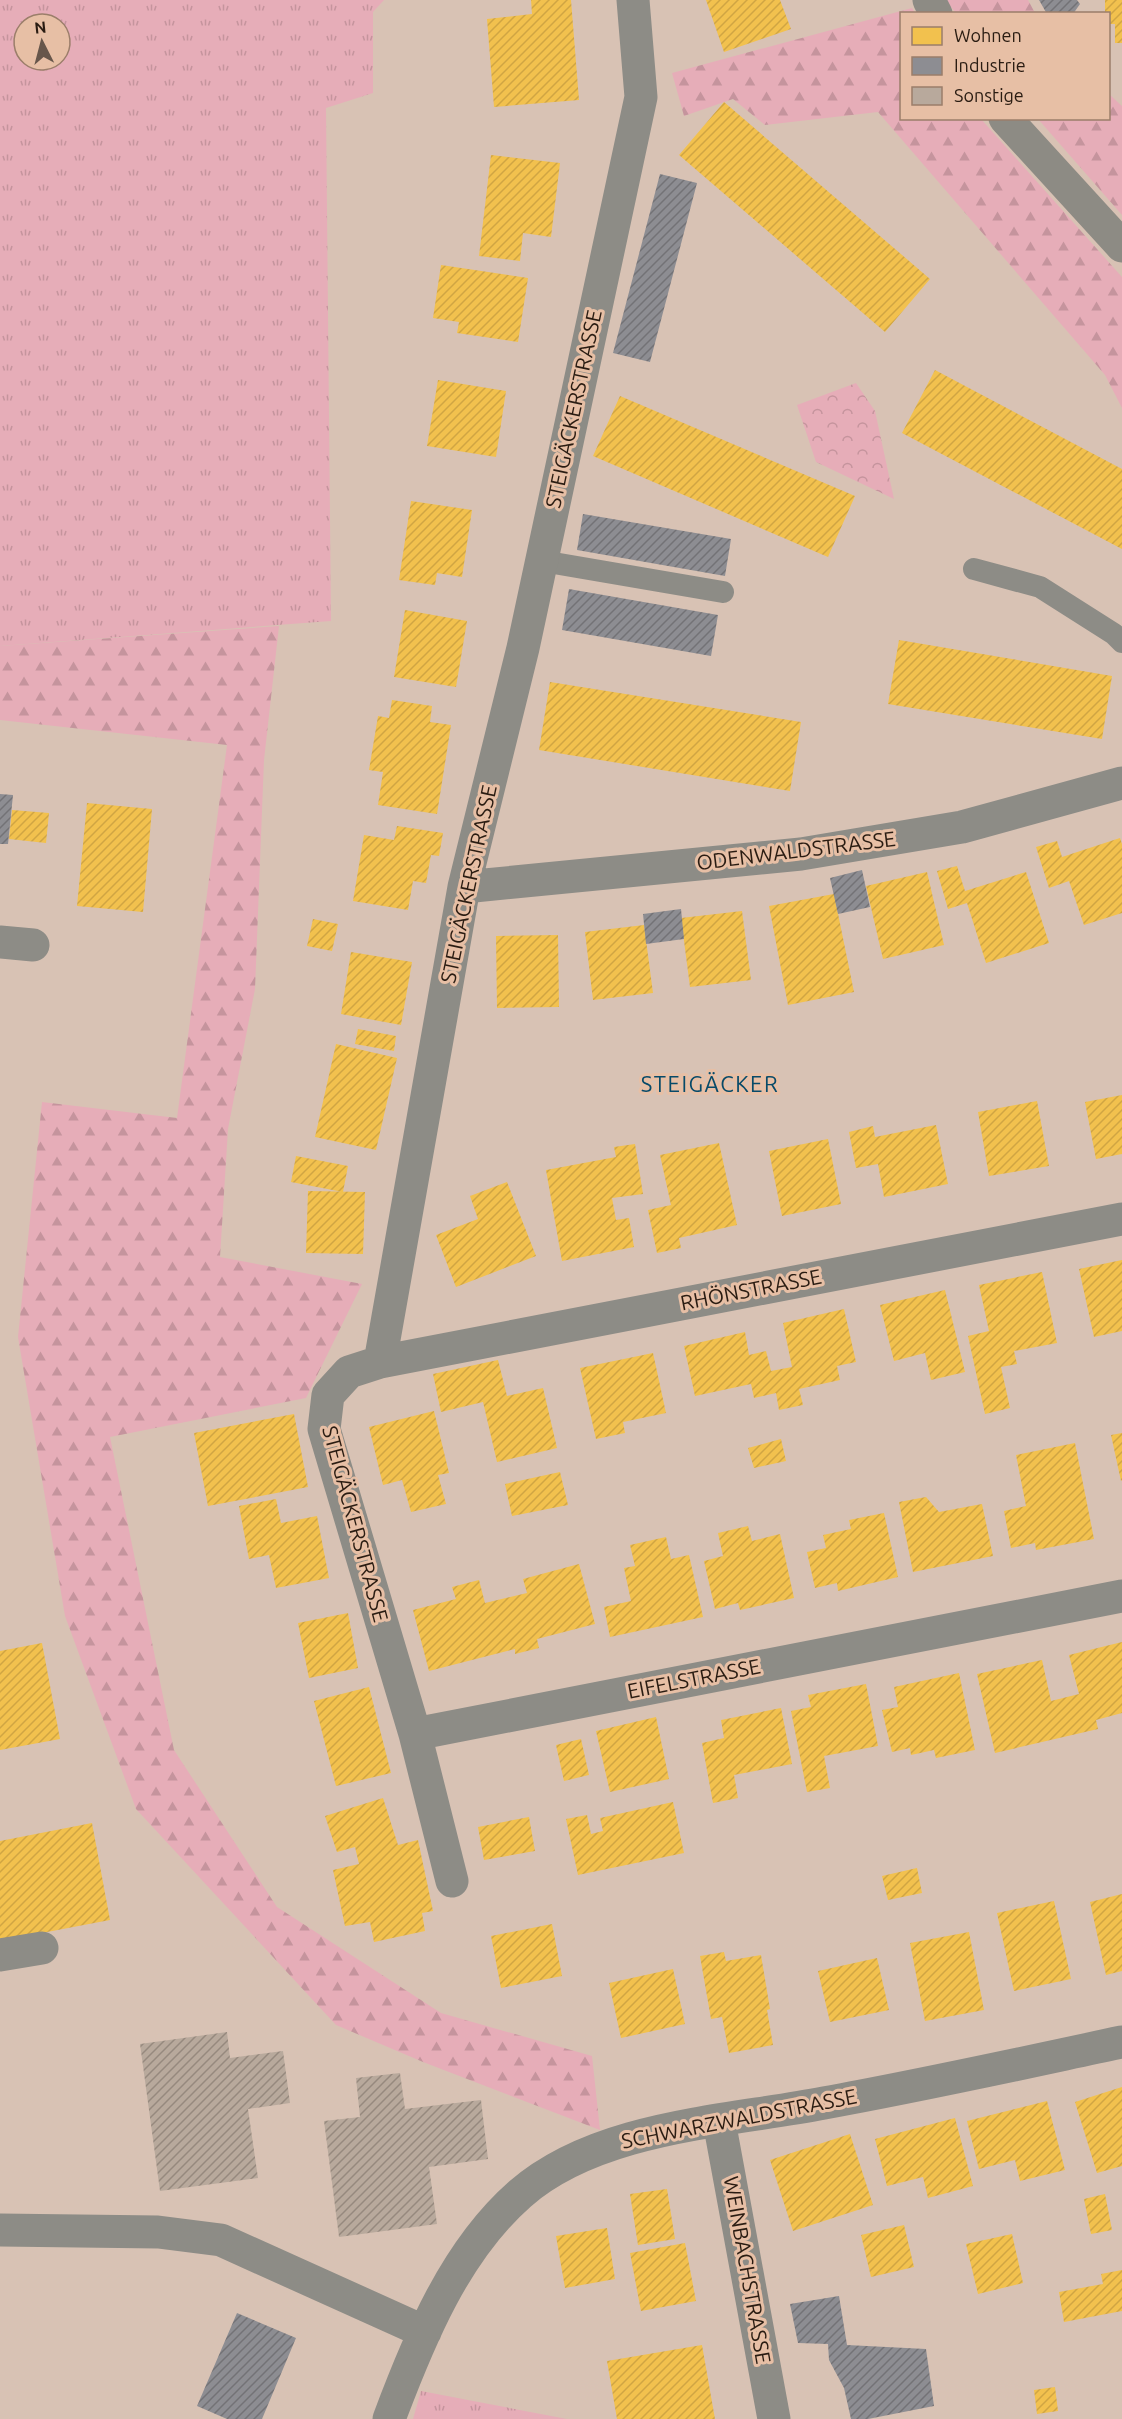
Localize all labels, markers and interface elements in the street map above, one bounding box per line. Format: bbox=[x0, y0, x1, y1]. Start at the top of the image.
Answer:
north arrow bbox=[12, 12, 72, 72]
legend bbox=[900, 12, 1110, 120]
text: N bbox=[34, 18, 47, 37]
text: Wohnen bbox=[954, 25, 1022, 45]
text: Industrie bbox=[954, 55, 1026, 75]
text: Sonstige bbox=[954, 85, 1024, 105]
street label: STEIGÄCKERSTRASSE bbox=[540, 308, 606, 510]
street label: STEIGÄCKERSTRASSE bbox=[435, 783, 501, 985]
street label: ODENWALDSTRASSE bbox=[695, 826, 897, 874]
district label: STEIGÄCKER bbox=[641, 1071, 779, 1096]
street label: RHÖNSTRASSE bbox=[678, 1264, 823, 1314]
street label: STEIGÄCKERSTRASSE bbox=[318, 1423, 394, 1624]
street label: EIFELSTRASSE bbox=[625, 1653, 762, 1703]
street label: SCHWARZWALDSTRASSE bbox=[619, 2083, 858, 2153]
street label: WEINBACHSTRASSE bbox=[720, 2174, 776, 2365]

